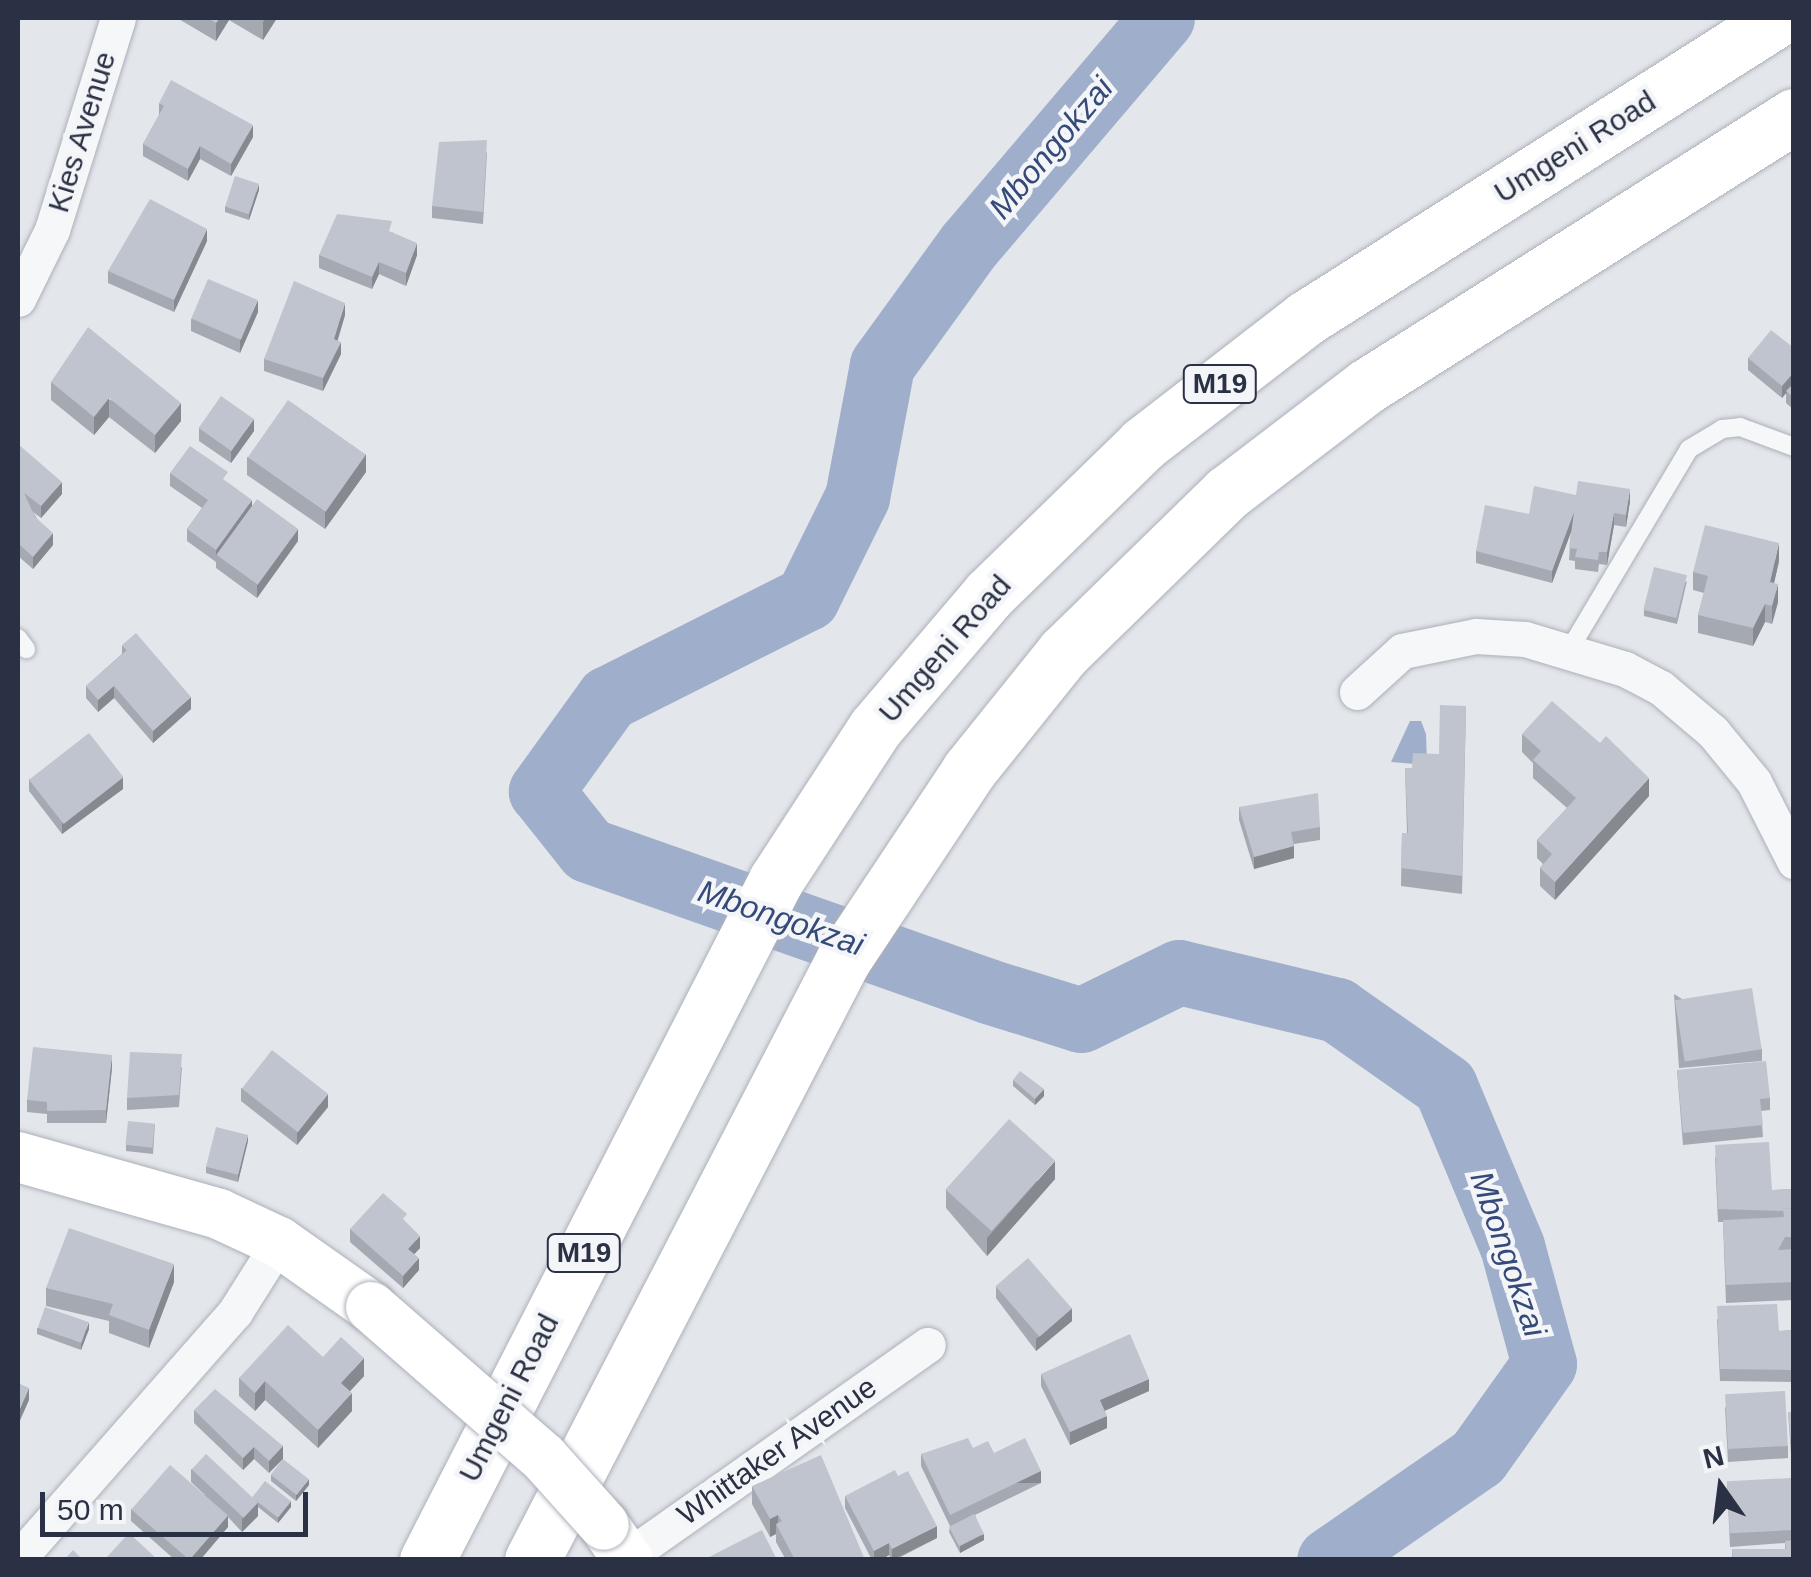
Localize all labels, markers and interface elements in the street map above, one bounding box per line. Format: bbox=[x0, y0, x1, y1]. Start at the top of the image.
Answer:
street label: Kies Avenue bbox=[40, 46, 124, 218]
water label: Mbongokzai bbox=[981, 70, 1121, 226]
street label: Umgeni Road bbox=[1488, 83, 1662, 211]
road number: M19 bbox=[1182, 361, 1258, 407]
street label: Umgeni Road bbox=[871, 568, 1019, 730]
water label: Mbongokzai bbox=[693, 872, 869, 964]
water label: Mbongokzai bbox=[1462, 1166, 1554, 1342]
road number: M19 bbox=[546, 1230, 622, 1276]
street label: Umgeni Road bbox=[451, 1308, 567, 1488]
street label: Whittaker Avenue bbox=[670, 1369, 884, 1533]
north arrow bbox=[1671, 1437, 1771, 1537]
text: N bbox=[1700, 1440, 1727, 1475]
scale bar bbox=[45, 1472, 312, 1534]
text: 50 m bbox=[57, 1493, 124, 1526]

